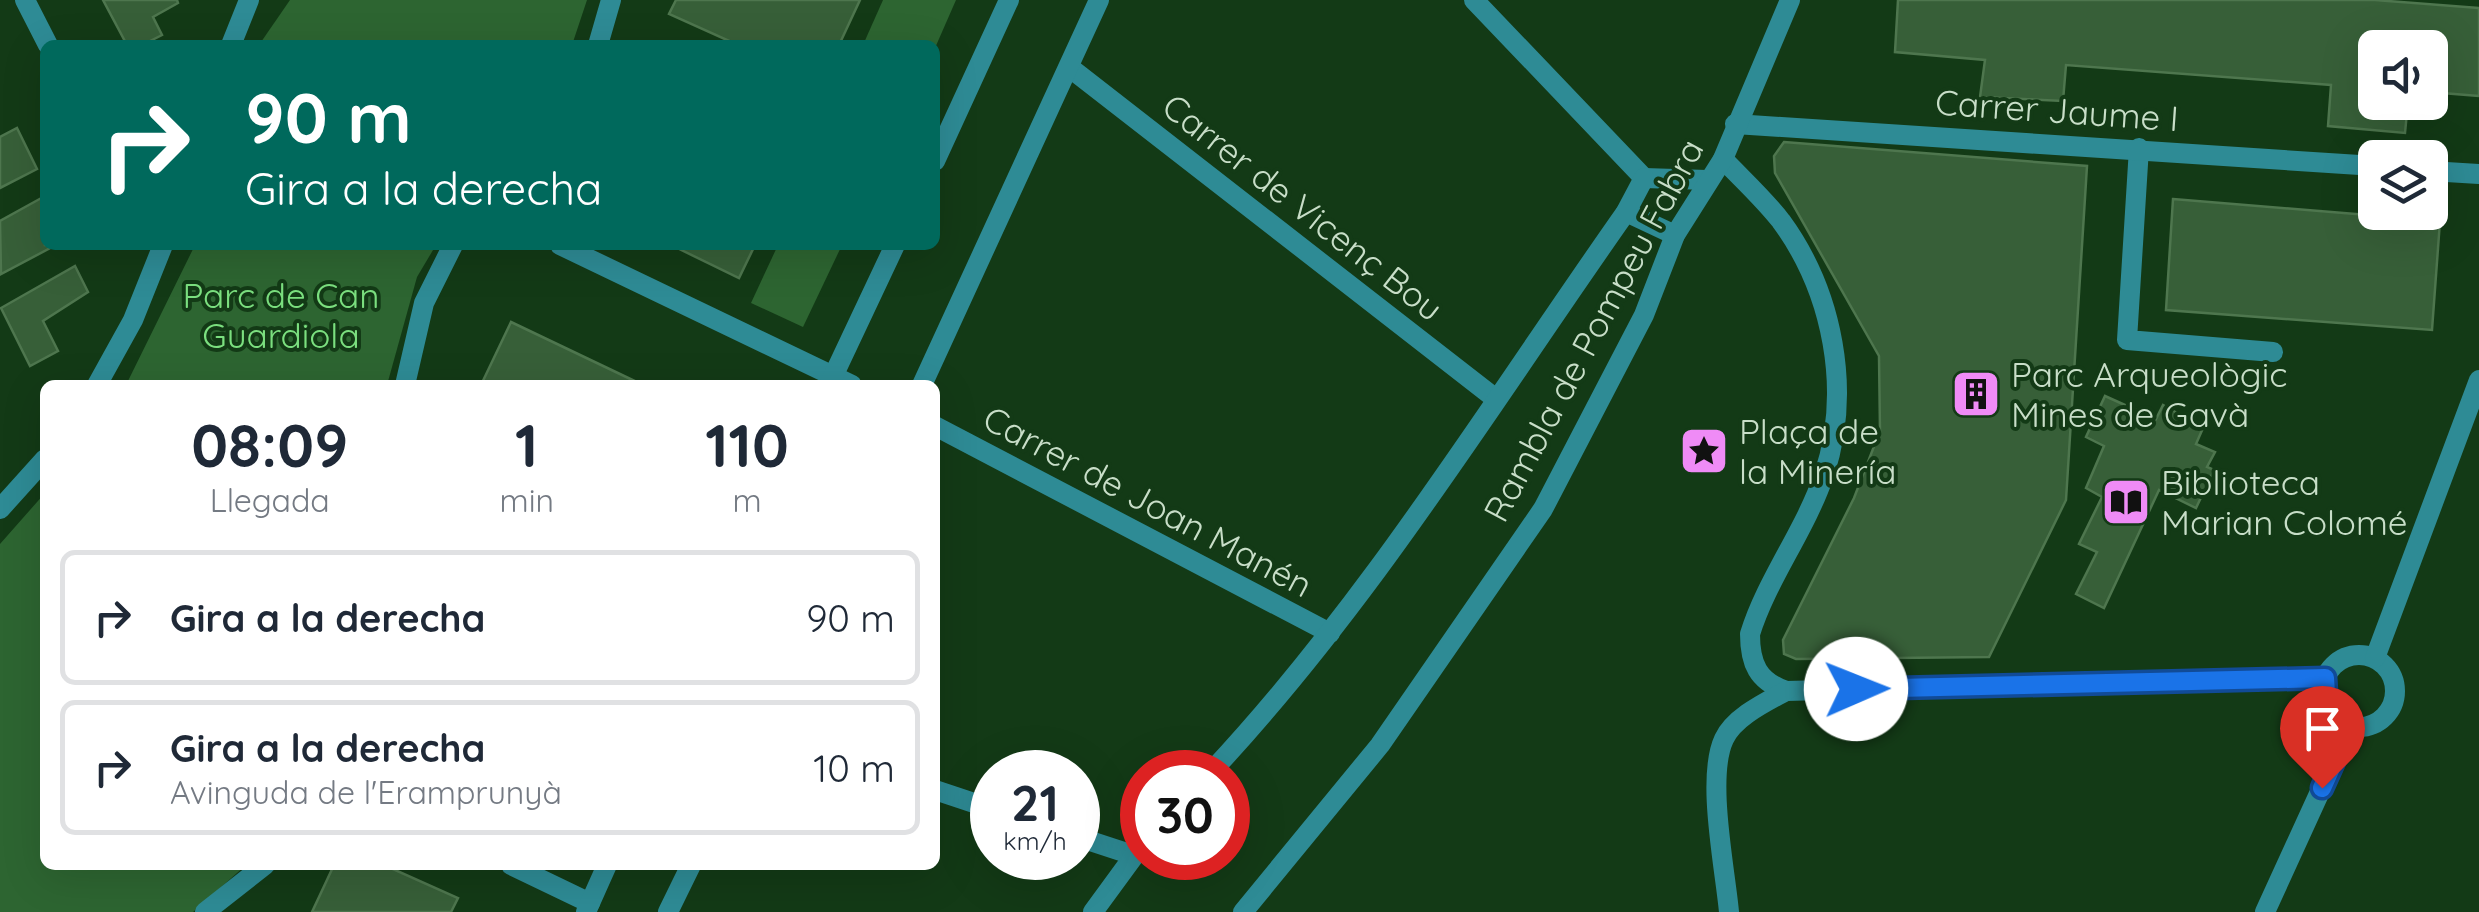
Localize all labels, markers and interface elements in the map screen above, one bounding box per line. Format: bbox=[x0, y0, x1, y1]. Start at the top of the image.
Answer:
map controls bbox=[2358, 30, 2448, 230]
button: sound bbox=[2358, 30, 2448, 120]
text: 90 m bbox=[245, 73, 412, 161]
icon: right bbox=[80, 80, 210, 210]
street label: Carrer Jaume I bbox=[1934, 80, 2180, 140]
street label: Carrer de Vicenç Bou bbox=[1154, 84, 1452, 330]
street label: Rambla de Pompeu Fabra bbox=[1473, 131, 1713, 529]
button: layers bbox=[2358, 140, 2448, 230]
text: Gira a la derecha bbox=[245, 160, 602, 216]
park label: Parc de Can Guardiola bbox=[182, 273, 380, 357]
place label: Parc Arqueològic Mines de Gavà bbox=[2011, 352, 2287, 436]
building icon: Parc Arqueològic Mines de Gavà bbox=[1950, 368, 2002, 420]
street label: Carrer de Joan Manén bbox=[976, 396, 1320, 606]
text: 08:09 bbox=[191, 407, 348, 482]
text: 1 bbox=[515, 407, 538, 482]
text: 110 bbox=[705, 407, 789, 482]
place label: Plaça de la Minería bbox=[1739, 409, 1896, 493]
place icon: Plaça de la Minería bbox=[1678, 425, 1730, 477]
place label: Biblioteca Marian Colomé bbox=[2161, 460, 2408, 544]
library icon: Biblioteca Marian Colomé bbox=[2100, 476, 2152, 528]
text: Llegada bbox=[210, 480, 330, 520]
text: min bbox=[499, 480, 554, 520]
text: m bbox=[732, 480, 762, 520]
icon: right bbox=[85, 590, 140, 645]
text: Gira a la derecha bbox=[170, 594, 485, 642]
text: 90 m bbox=[806, 594, 895, 642]
position arrow bbox=[1804, 637, 1908, 741]
pin bbox=[2280, 686, 2365, 789]
icon: arrive bbox=[2295, 701, 2350, 756]
text: Gira a la derecha bbox=[170, 724, 485, 772]
icon: right bbox=[85, 740, 140, 795]
text: 10 m bbox=[813, 744, 895, 792]
speed limit sign: 30 bbox=[1120, 750, 1250, 880]
text: 21 bbox=[1011, 771, 1059, 834]
text: Avinguda de l'Eramprunyà bbox=[170, 772, 562, 812]
text: km/h bbox=[1003, 825, 1067, 856]

